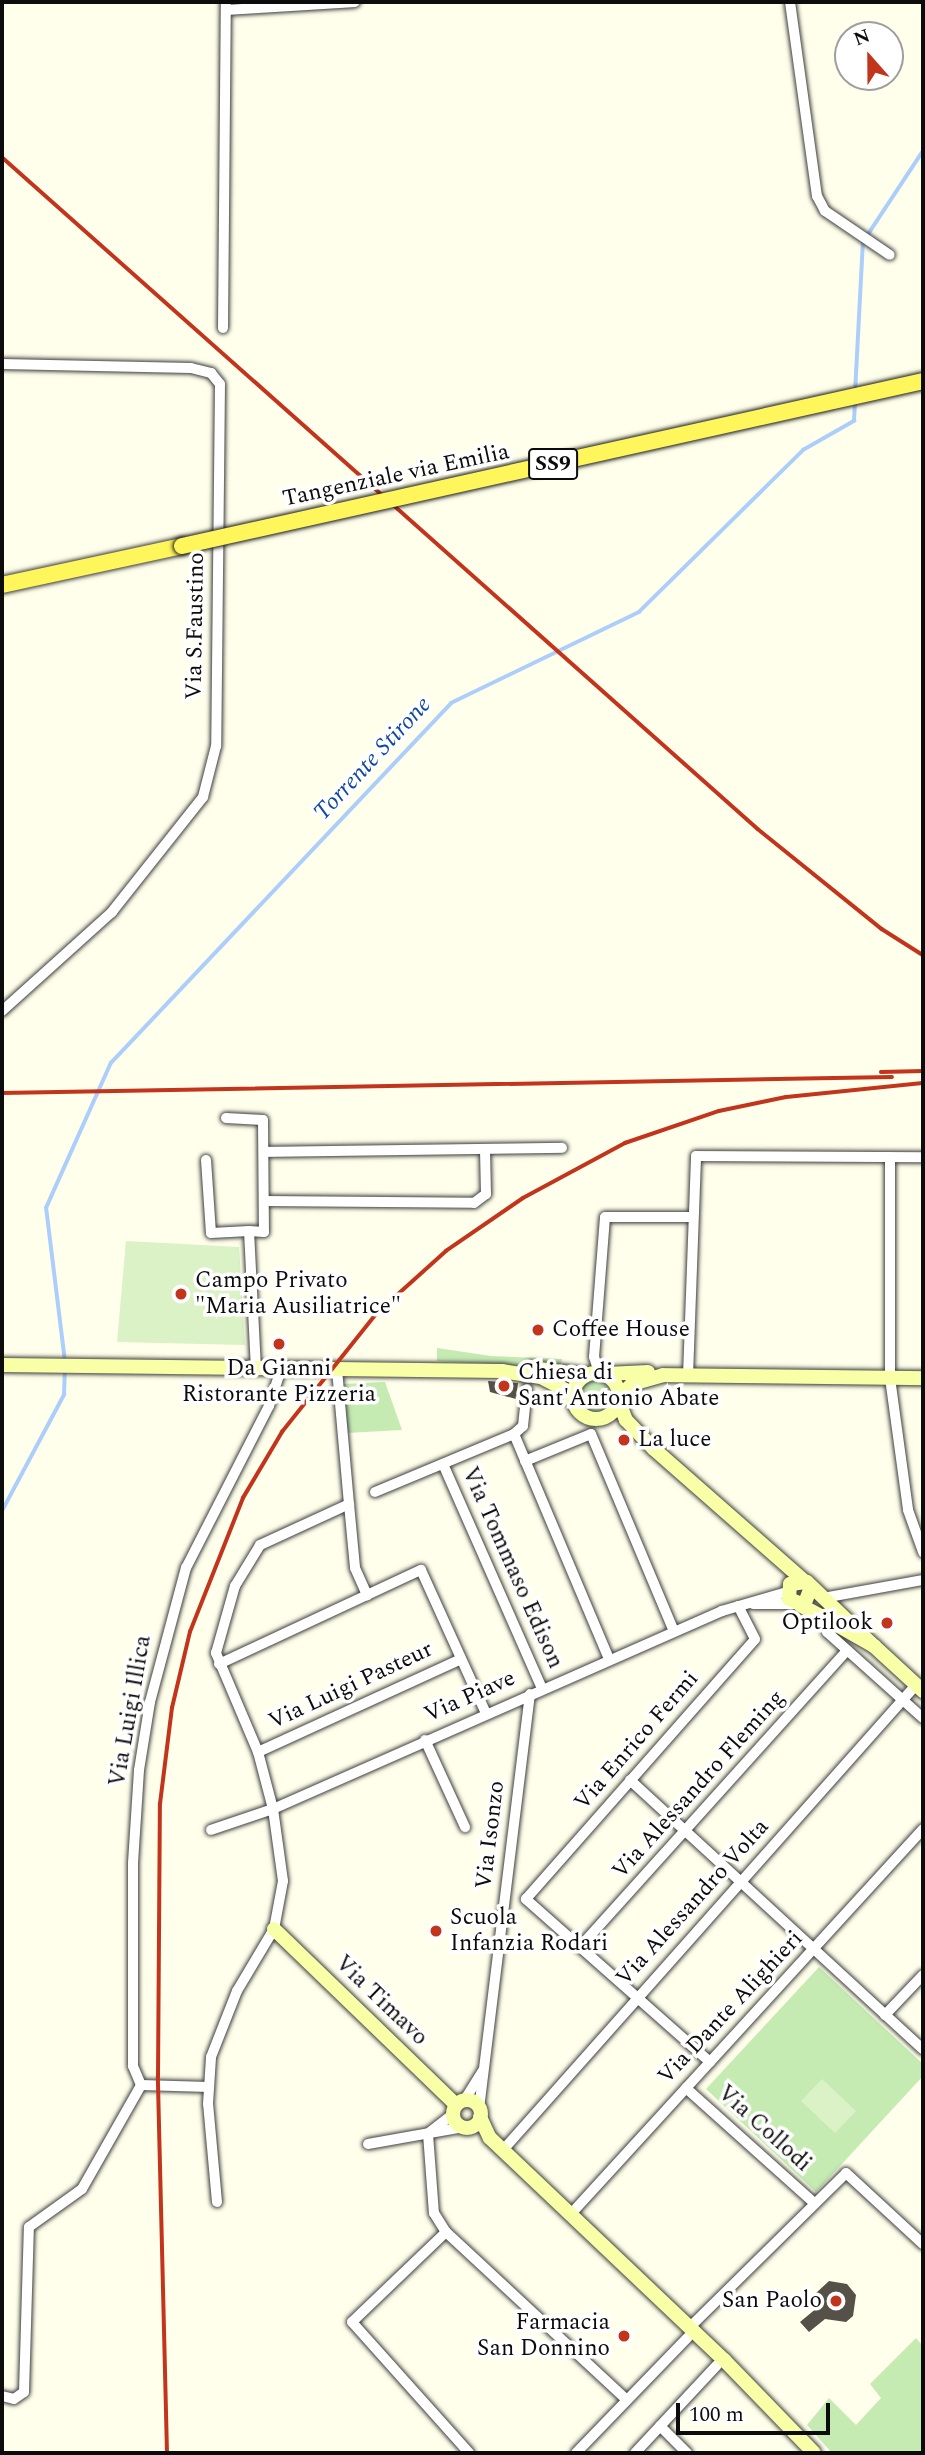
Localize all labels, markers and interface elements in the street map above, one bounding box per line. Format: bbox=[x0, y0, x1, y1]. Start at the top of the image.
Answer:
north arrow bbox=[834, 21, 904, 91]
text: N bbox=[850, 21, 874, 54]
street label: Tangenziale via Emilia bbox=[280, 438, 512, 514]
road number: SS9 bbox=[527, 447, 579, 482]
street label: Via S.Faustino bbox=[181, 552, 211, 700]
water label: Torrente Stirone bbox=[308, 691, 438, 827]
place label: Campo Privato "Maria Ausiliatrice" bbox=[195, 1267, 401, 1321]
marker: Campo Privato "Maria Ausiliatrice" bbox=[173, 1286, 189, 1302]
place label: Coffee House bbox=[552, 1316, 690, 1344]
marker: Coffee House bbox=[530, 1322, 546, 1338]
marker: Da Gianni Ristorante Pizzeria bbox=[271, 1336, 287, 1352]
place label: Da Gianni Ristorante Pizzeria bbox=[182, 1355, 376, 1409]
place label: Chiesa di Sant'Antonio Abate bbox=[518, 1359, 719, 1413]
marker: Chiesa di Sant'Antonio Abate bbox=[496, 1378, 512, 1394]
place label: La luce bbox=[638, 1426, 711, 1454]
marker: La luce bbox=[616, 1432, 632, 1448]
street label: Via Tommaso Edison bbox=[455, 1463, 569, 1673]
place label: Optilook bbox=[782, 1609, 873, 1637]
marker: Optilook bbox=[879, 1615, 895, 1631]
street label: Via Luigi Illica bbox=[104, 1633, 158, 1789]
street label: Via Luigi Pasteur bbox=[265, 1636, 437, 1736]
street label: Via Piave bbox=[420, 1665, 520, 1729]
street label: Via Enrico Fermi bbox=[569, 1666, 705, 1816]
street label: Via Alessandro Fleming bbox=[607, 1685, 791, 1885]
street label: Via Isonzo bbox=[471, 1779, 511, 1891]
street label: Via Alessandro Volta bbox=[611, 1814, 775, 1992]
place label: Scuola Infanzia Rodari bbox=[450, 1904, 608, 1958]
marker: Scuola Infanzia Rodari bbox=[428, 1923, 444, 1939]
street label: Via Dante Alighieri bbox=[653, 1925, 809, 2091]
street label: Via Timavo bbox=[329, 1950, 433, 2052]
street label: Via Collodi bbox=[711, 2080, 817, 2178]
place label: San Paolo bbox=[722, 2287, 822, 2315]
marker: San Paolo bbox=[828, 2293, 844, 2309]
place label: Farmacia San Donnino bbox=[477, 2309, 610, 2363]
marker: Farmacia San Donnino bbox=[616, 2328, 632, 2344]
scale bar bbox=[680, 2388, 834, 2432]
text: 100 m bbox=[689, 2399, 744, 2431]

